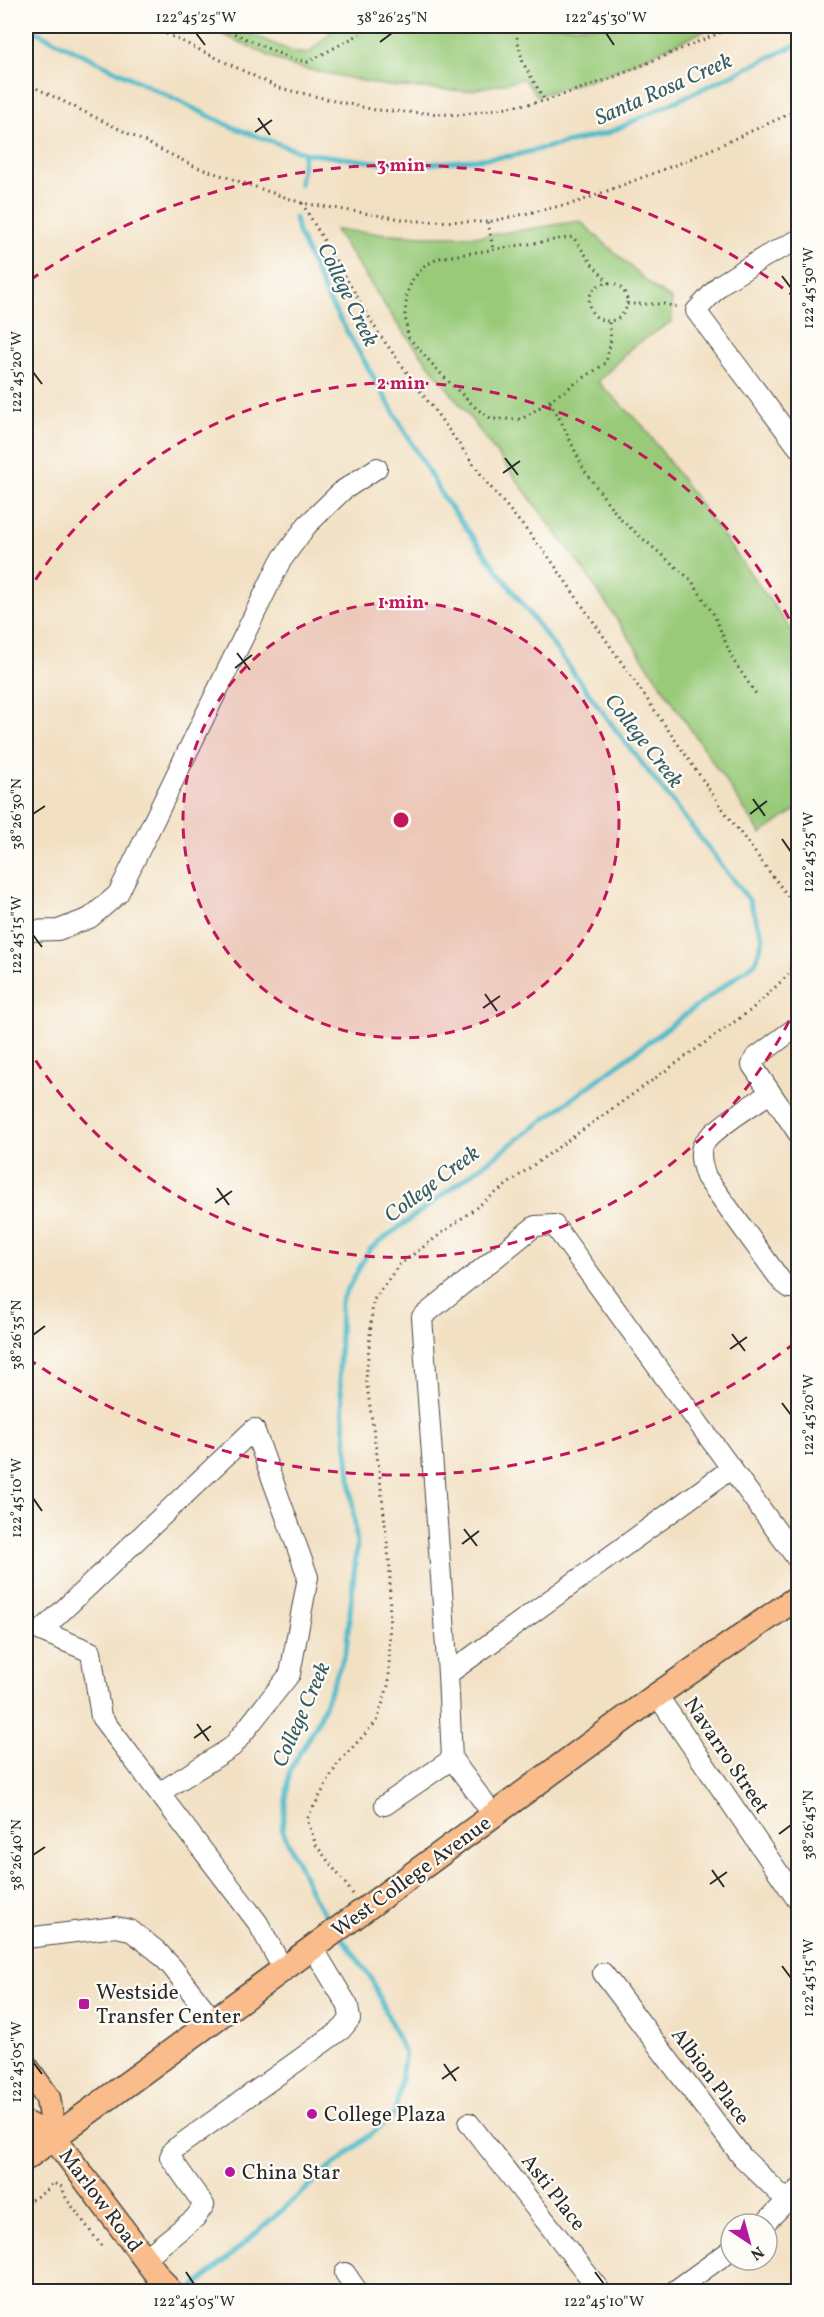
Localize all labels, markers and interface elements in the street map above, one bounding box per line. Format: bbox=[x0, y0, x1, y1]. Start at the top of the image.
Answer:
text: 122°45'25"W bbox=[156, 8, 236, 29]
text: 38°26'25"N bbox=[357, 8, 427, 29]
text: 122°45'30"W bbox=[565, 8, 647, 29]
water label: Santa Rosa Creek bbox=[591, 46, 738, 134]
text: 3 min bbox=[377, 154, 425, 179]
water label: College Creek bbox=[308, 238, 385, 352]
text: 122°45'30"W bbox=[799, 247, 820, 329]
text: 122°45'20"W bbox=[7, 331, 28, 413]
text: 2 min bbox=[377, 372, 425, 397]
text: 1 min bbox=[378, 591, 424, 616]
water label: College Creek bbox=[596, 688, 690, 795]
text: 38°26'30"N bbox=[7, 778, 28, 850]
centre of rings bbox=[391, 810, 411, 830]
text: 122°45'25"W bbox=[799, 812, 820, 892]
text: 122°45'15"W bbox=[7, 896, 28, 974]
water label: College Creek bbox=[378, 1139, 487, 1231]
text: 38°26'35"N bbox=[7, 1300, 28, 1370]
text: 122°45'20"W bbox=[799, 1374, 820, 1456]
text: 122°45'10"W bbox=[7, 1458, 28, 1538]
water label: College Creek bbox=[265, 1657, 339, 1773]
street label: Navarro Street bbox=[676, 1692, 776, 1820]
text: 38°26'45"N bbox=[799, 1790, 820, 1860]
street label: West College Avenue bbox=[326, 1809, 498, 1945]
text: 38°26'40"N bbox=[7, 1819, 28, 1891]
text: 122°45'15"W bbox=[799, 1939, 820, 2017]
place label: Westside Transfer Center bbox=[96, 1979, 241, 2032]
marker: Westside Transfer Center bbox=[77, 1997, 91, 2011]
text: 122°45'05"W bbox=[7, 2021, 28, 2103]
street label: Albion Place bbox=[664, 2022, 756, 2132]
place label: College Plaza bbox=[324, 2101, 446, 2130]
marker: College Plaza bbox=[305, 2107, 319, 2121]
street label: Marlow Road bbox=[51, 2143, 148, 2259]
street label: Asti Place bbox=[514, 2149, 592, 2237]
place label: China Star bbox=[242, 2159, 340, 2188]
marker: China Star bbox=[223, 2165, 237, 2179]
north arrow bbox=[719, 2212, 779, 2272]
text: N bbox=[745, 2240, 768, 2265]
text: 122°45'05"W bbox=[153, 2292, 235, 2313]
text: 122°45'10"W bbox=[564, 2292, 644, 2313]

